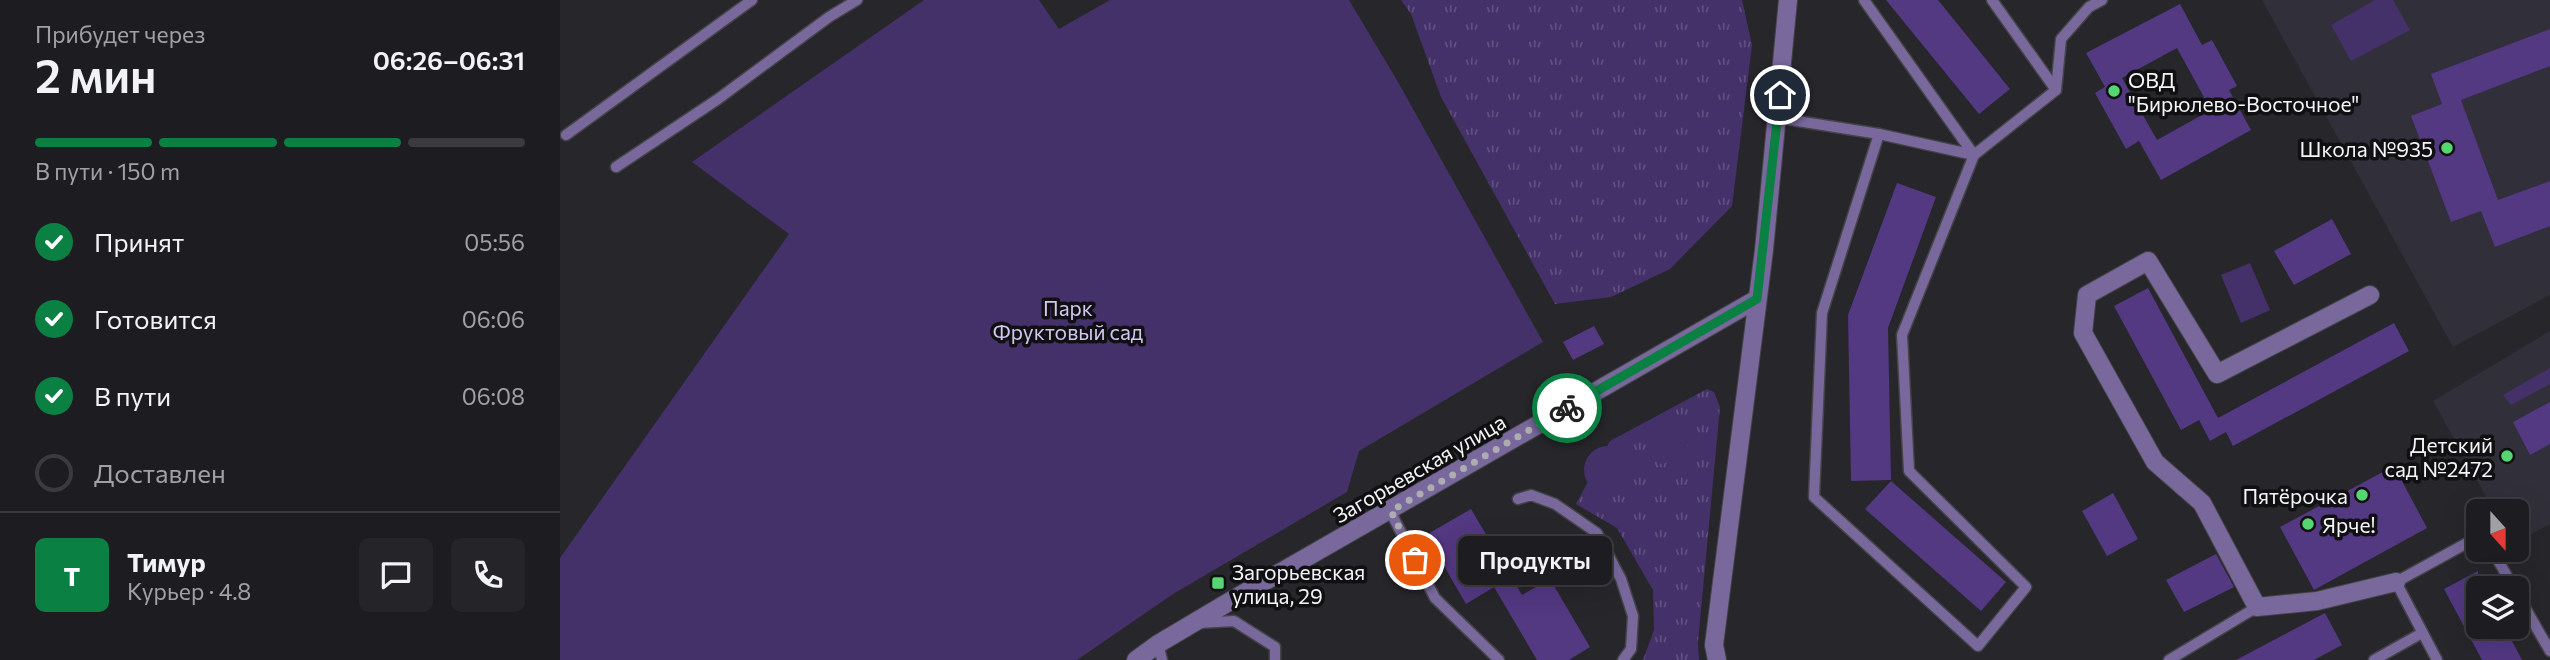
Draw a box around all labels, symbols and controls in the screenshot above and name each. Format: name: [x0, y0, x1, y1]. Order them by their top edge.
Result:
text: Прибудет через: [35, 20, 205, 48]
text: 06:26–06:31: [373, 44, 525, 75]
text: 2 мин: [35, 46, 157, 102]
pin: [1750, 65, 1810, 125]
place label: ОВД "Бирюлево-Восточное": [2128, 67, 2359, 116]
icon: home: [1761, 76, 1799, 114]
marker: ОВД "Бирюлево-Восточное": [2106, 83, 2122, 99]
place label: Школа №935: [2300, 136, 2433, 161]
marker: Школа №935: [2439, 140, 2455, 156]
text: В пути · 150 m: [35, 157, 180, 185]
icon: check: [35, 223, 73, 261]
text: Принят: [94, 226, 184, 257]
text: 05:56: [464, 228, 525, 256]
park label: Парк Фруктовый сад: [993, 295, 1143, 344]
icon: check: [35, 300, 73, 338]
text: Готовится: [94, 303, 217, 334]
text: 06:06: [462, 305, 525, 333]
courier: [1532, 373, 1602, 443]
icon: check: [35, 377, 73, 415]
text: В пути: [94, 380, 171, 411]
text: 06:08: [462, 382, 525, 410]
icon: bike: [1548, 389, 1586, 427]
street label: Загорьевская улица: [1328, 408, 1510, 528]
place label: Детский сад №2472: [2385, 432, 2493, 481]
marker: Детский сад №2472: [2499, 448, 2515, 464]
text: Доставлен: [94, 457, 226, 488]
place label: Пятёрочка: [2242, 483, 2348, 508]
marker: Пятёрочка: [2354, 487, 2370, 503]
north arrow: [2466, 499, 2529, 562]
map controls: [2466, 499, 2529, 639]
place label: Ярче!: [2322, 512, 2376, 537]
marker: Ярче!: [2300, 516, 2316, 532]
pin: [1385, 530, 1445, 590]
callout: Продукты: [1457, 536, 1611, 584]
button: chat: [359, 538, 433, 612]
button: phone: [451, 538, 525, 612]
icon: bag: [1396, 541, 1434, 579]
text: Тимур: [127, 546, 206, 577]
text: Продукты: [1479, 546, 1591, 574]
place label: Загорьевская улица, 29: [1232, 559, 1365, 608]
text: Т: [64, 560, 80, 591]
marker: Загорьевская улица, 29: [1210, 575, 1226, 591]
button: layers: [2466, 576, 2529, 639]
text: Курьер · 4.8: [127, 577, 251, 605]

